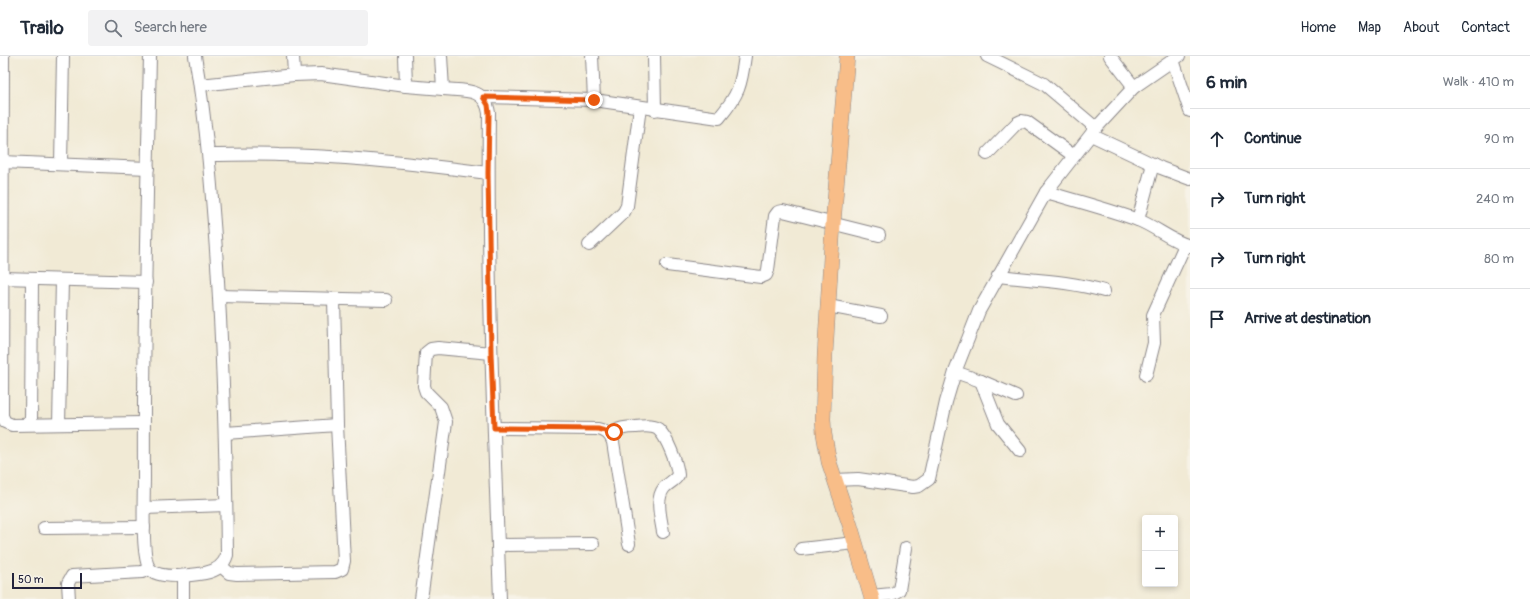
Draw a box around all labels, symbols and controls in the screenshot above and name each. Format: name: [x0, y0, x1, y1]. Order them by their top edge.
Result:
search box: [88, 10, 368, 46]
text: Trailo: [20, 16, 64, 40]
icon: search: [102, 17, 124, 39]
text: Search here: [134, 18, 207, 37]
text: Home: [1301, 19, 1336, 36]
text: Map: [1358, 19, 1381, 36]
text: About: [1403, 19, 1439, 36]
text: Contact: [1461, 19, 1510, 36]
text: 6 min: [1206, 72, 1247, 93]
text: Walk · 410 m: [1443, 74, 1514, 90]
route end: [585, 91, 603, 109]
icon: ahead: [1206, 128, 1228, 150]
text: Continue: [1244, 129, 1302, 148]
text: 90 m: [1484, 131, 1514, 147]
icon: right: [1206, 188, 1228, 210]
text: Turn right: [1244, 189, 1305, 208]
text: 240 m: [1476, 191, 1514, 207]
icon: right: [1206, 248, 1228, 270]
text: Turn right: [1244, 249, 1305, 268]
text: 80 m: [1484, 251, 1514, 267]
icon: arrive: [1206, 308, 1228, 330]
text: Arrive at destination: [1244, 309, 1371, 328]
route start: [605, 423, 623, 441]
map controls: [1142, 515, 1178, 587]
button: +: [1142, 515, 1178, 551]
button: −: [1142, 551, 1178, 587]
scale bar: [12, 571, 82, 590]
text: 50 m: [18, 573, 44, 586]

